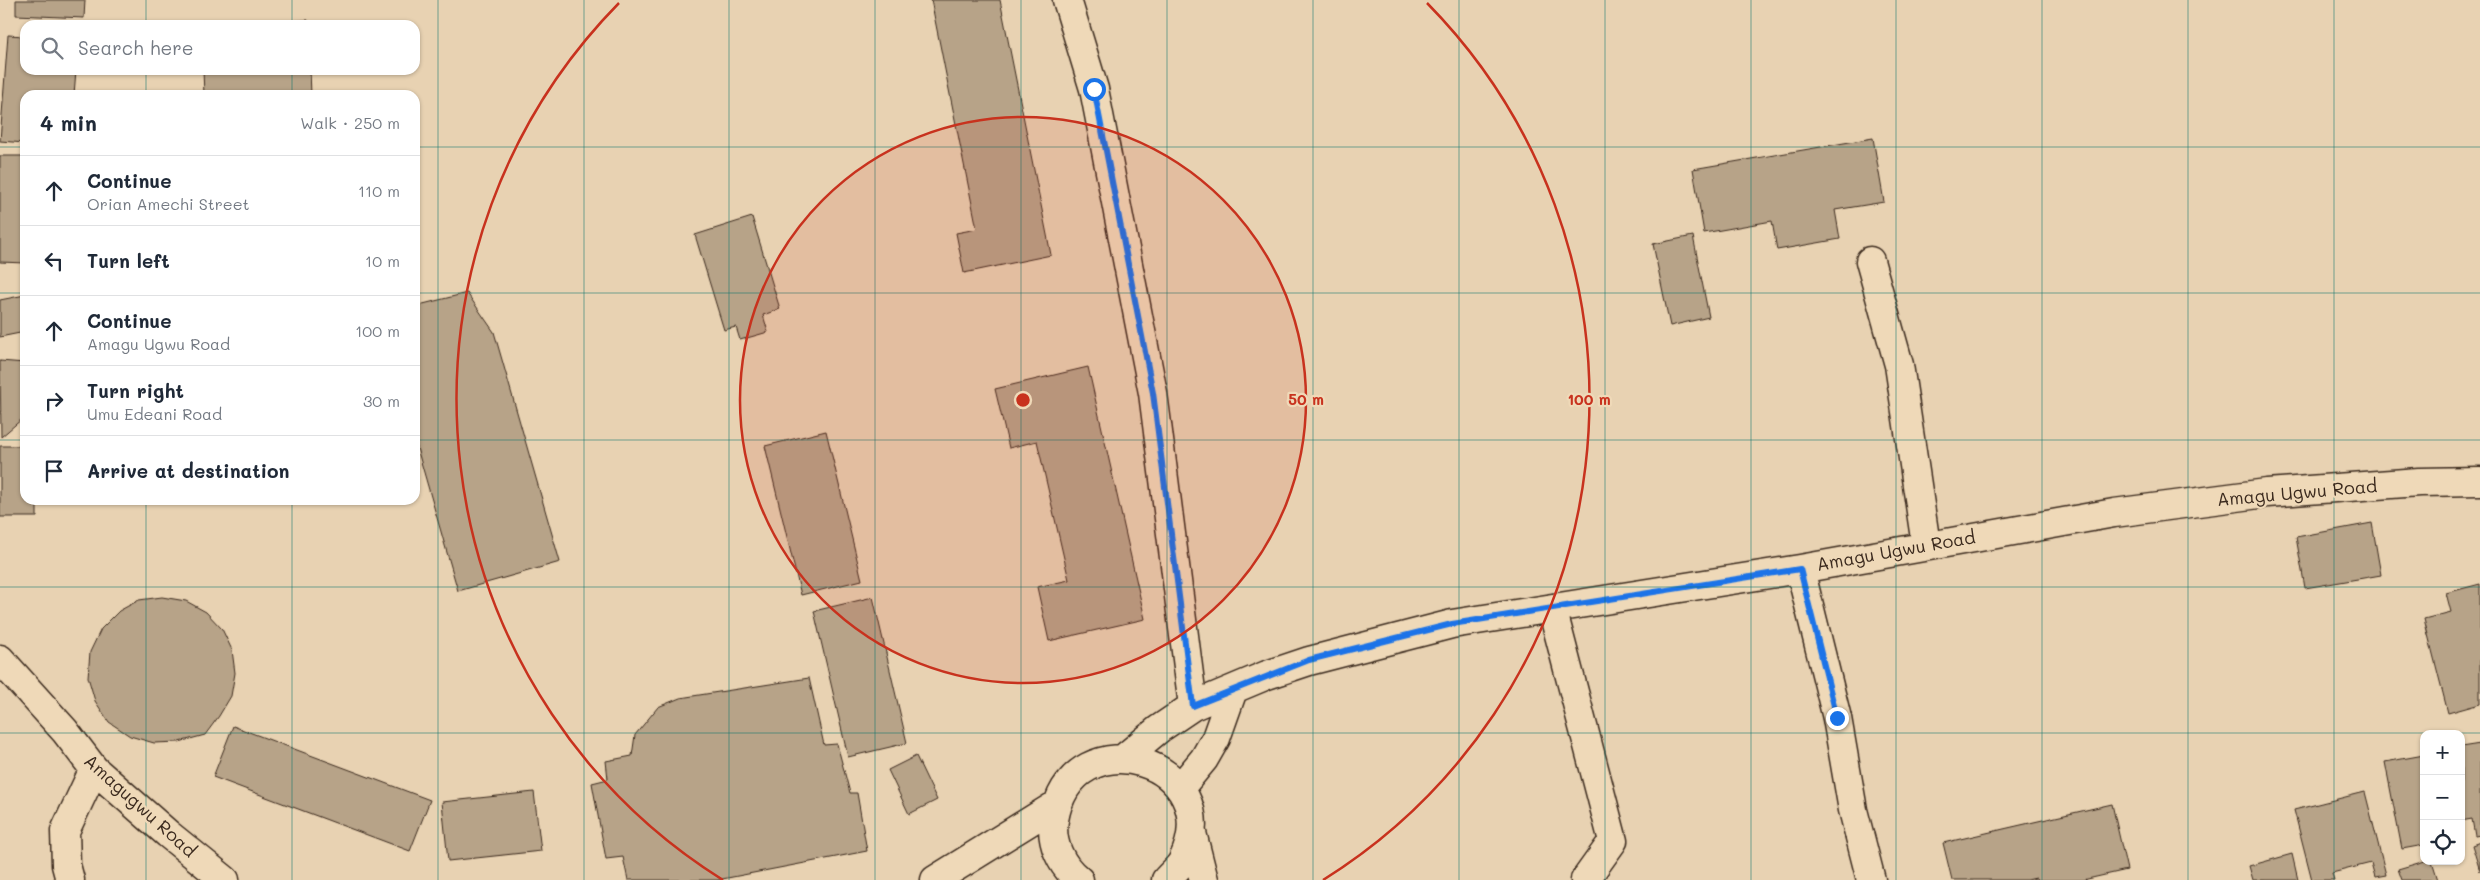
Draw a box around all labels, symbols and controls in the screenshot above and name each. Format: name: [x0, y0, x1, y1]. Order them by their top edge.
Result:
search box: [20, 20, 420, 75]
icon: search: [38, 34, 66, 62]
text: Search here: [78, 35, 194, 60]
route start: [1083, 78, 1106, 101]
text: 4 min: [40, 109, 97, 136]
text: Walk · 250 m: [300, 112, 400, 133]
text: Continue: [87, 168, 172, 193]
icon: ahead: [40, 177, 68, 205]
text: 110 m: [358, 180, 400, 201]
text: Orian Amechi Street: [87, 193, 250, 214]
icon: left: [40, 247, 68, 275]
text: Turn left: [87, 248, 170, 273]
text: 10 m: [365, 250, 400, 271]
text: Continue: [87, 308, 172, 333]
icon: ahead: [40, 317, 68, 345]
text: 100 m: [355, 320, 400, 341]
text: Amagu Ugwu Road: [87, 333, 230, 354]
text: Turn right: [87, 378, 184, 403]
icon: right: [40, 387, 68, 415]
text: 50 m: [1288, 389, 1324, 409]
text: 100 m: [1567, 389, 1611, 409]
text: 30 m: [363, 390, 400, 411]
centre of rings: [1014, 391, 1032, 409]
text: Umu Edeani Road: [87, 403, 222, 424]
icon: arrive: [40, 457, 68, 485]
text: Arrive at destination: [87, 458, 290, 483]
street label: Amagu Ugwu Road: [2216, 473, 2378, 511]
street label: Amagu Ugwu Road: [1815, 524, 1977, 576]
route end: [1826, 707, 1849, 730]
map controls: [2420, 730, 2465, 865]
button: +: [2420, 730, 2465, 775]
street label: Amagugwu Road: [79, 748, 202, 862]
button: −: [2420, 775, 2465, 820]
button: locate: [2420, 820, 2465, 865]

